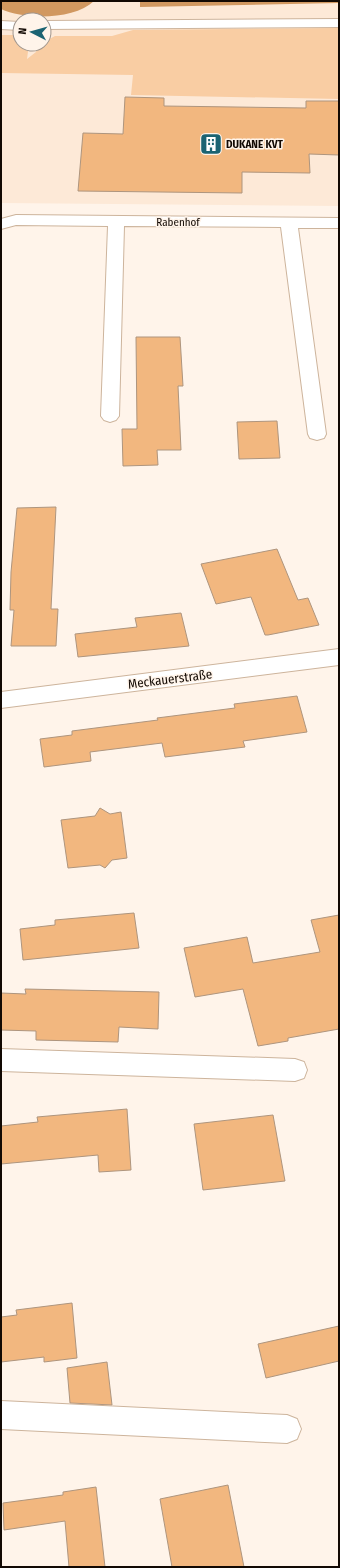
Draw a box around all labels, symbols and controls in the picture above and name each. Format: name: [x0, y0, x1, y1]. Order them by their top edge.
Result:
north arrow: [12, 12, 52, 52]
text: N: [16, 27, 29, 35]
building icon: DUKANE KVT: [198, 131, 224, 157]
place label: DUKANE KVT: [226, 138, 284, 151]
street label: Rabenhof: [156, 216, 200, 229]
street label: Meckauerstraße: [127, 666, 213, 692]

